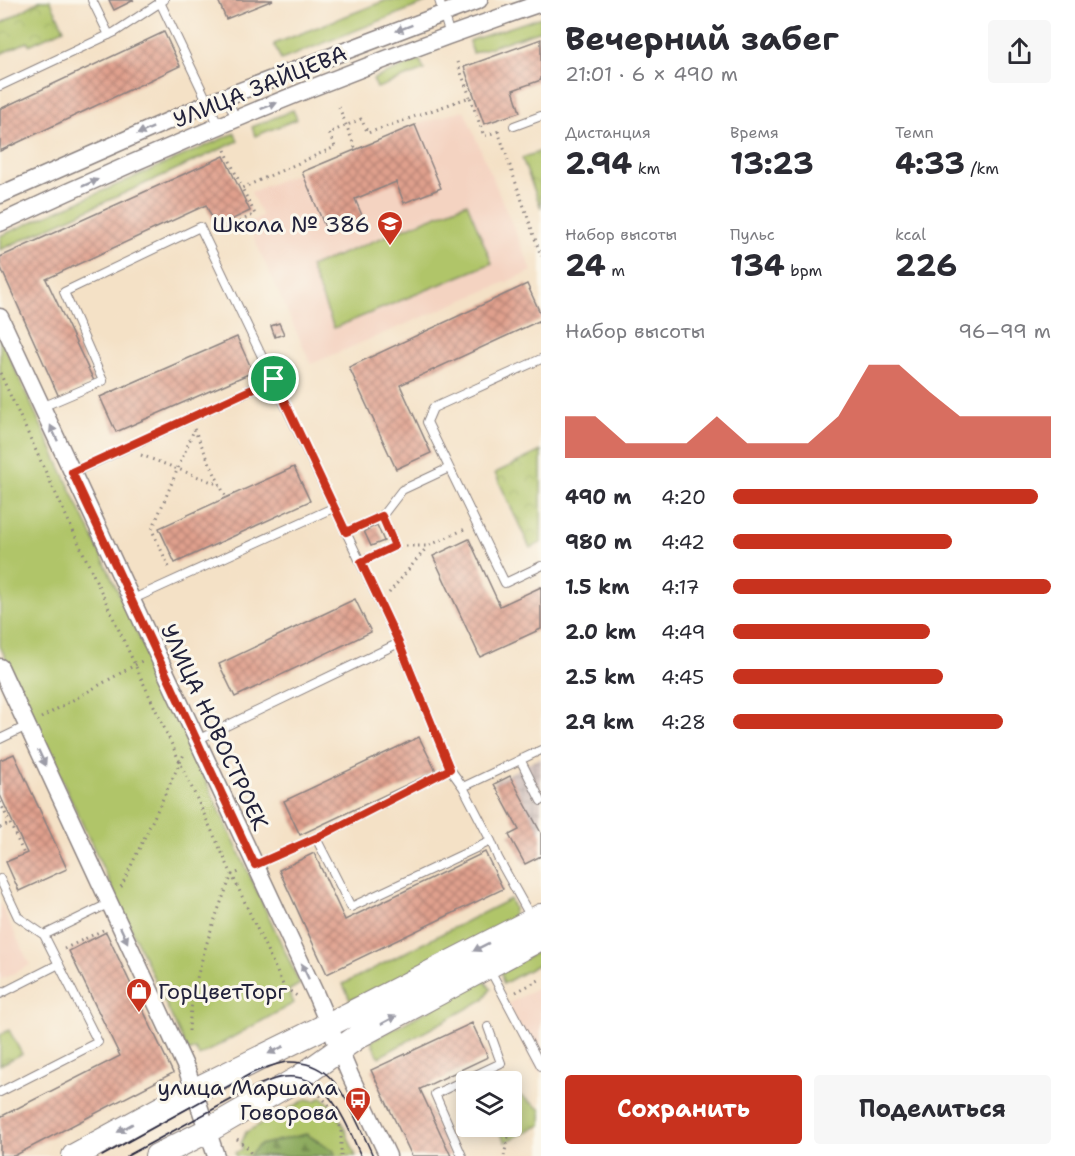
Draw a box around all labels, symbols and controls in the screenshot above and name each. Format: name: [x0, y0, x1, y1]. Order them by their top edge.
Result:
text: Вечерний забег: [565, 16, 839, 61]
button: share: [988, 20, 1051, 83]
one-way arrow: [395, 23, 413, 33]
street label: УЛИЦА ЗАЙЦЕВА: [169, 38, 351, 135]
text: 21:01 · 6 × 490 m: [565, 61, 738, 87]
one-way arrow: [260, 100, 278, 110]
text: Дистанция: [565, 122, 651, 143]
text: Время: [730, 122, 779, 143]
text: Темп: [895, 122, 934, 143]
one-way arrow: [136, 126, 154, 136]
text: 2.94: [565, 143, 632, 184]
text: 13:23: [730, 143, 814, 184]
text: 4:33: [895, 143, 965, 184]
text: km: [632, 158, 660, 179]
text: /km: [965, 158, 999, 179]
one-way arrow: [81, 178, 98, 187]
school or university icon: Школа № 386: [375, 209, 405, 247]
place label: Школа № 386: [212, 210, 370, 239]
text: Набор высоты: [565, 224, 677, 245]
text: Пульс: [730, 224, 775, 245]
text: kcal: [895, 224, 926, 245]
text: 24: [565, 245, 606, 286]
text: 134: [730, 245, 785, 286]
text: 226: [895, 245, 957, 286]
text: m: [606, 260, 625, 281]
text: bpm: [785, 260, 822, 281]
text: Набор высоты: [565, 318, 705, 344]
text: 96–99 m: [958, 318, 1051, 344]
pin: [248, 353, 299, 404]
icon: arrive: [257, 362, 290, 395]
one-way arrow: [49, 424, 58, 441]
text: 490 m: [565, 484, 631, 510]
text: 4:20: [661, 484, 706, 510]
text: 980 m: [565, 529, 632, 555]
text: 4:42: [661, 529, 705, 555]
text: 1.5 km: [565, 574, 629, 600]
text: 4:17: [661, 574, 700, 600]
street label: УЛИЦА НОВОСТРОЕК: [154, 619, 275, 835]
text: 2.0 km: [565, 619, 636, 645]
text: 4:49: [661, 619, 706, 645]
text: 2.5 km: [565, 664, 635, 690]
text: 4:45: [661, 664, 704, 690]
text: 2.9 km: [565, 709, 634, 735]
text: 4:28: [661, 709, 706, 735]
one-way arrow: [38, 750, 47, 767]
one-way arrow: [120, 927, 129, 944]
one-way arrow: [472, 942, 489, 952]
one-way arrow: [300, 963, 309, 980]
shop icon: ГорЦветТорг: [124, 976, 154, 1014]
place label: ГорЦветТорг: [158, 977, 287, 1006]
one-way arrow: [381, 1015, 398, 1025]
one-way arrow: [267, 1046, 284, 1055]
map controls: [456, 1071, 522, 1137]
button: layers: [456, 1071, 522, 1137]
place label: улица Маршала Говорова: [157, 1073, 338, 1127]
button: Сохранить: [565, 1075, 802, 1144]
button: Поделиться: [814, 1075, 1051, 1144]
bus stop icon: улица Маршала Говорова: [343, 1085, 373, 1123]
one-way arrow: [116, 1123, 133, 1133]

